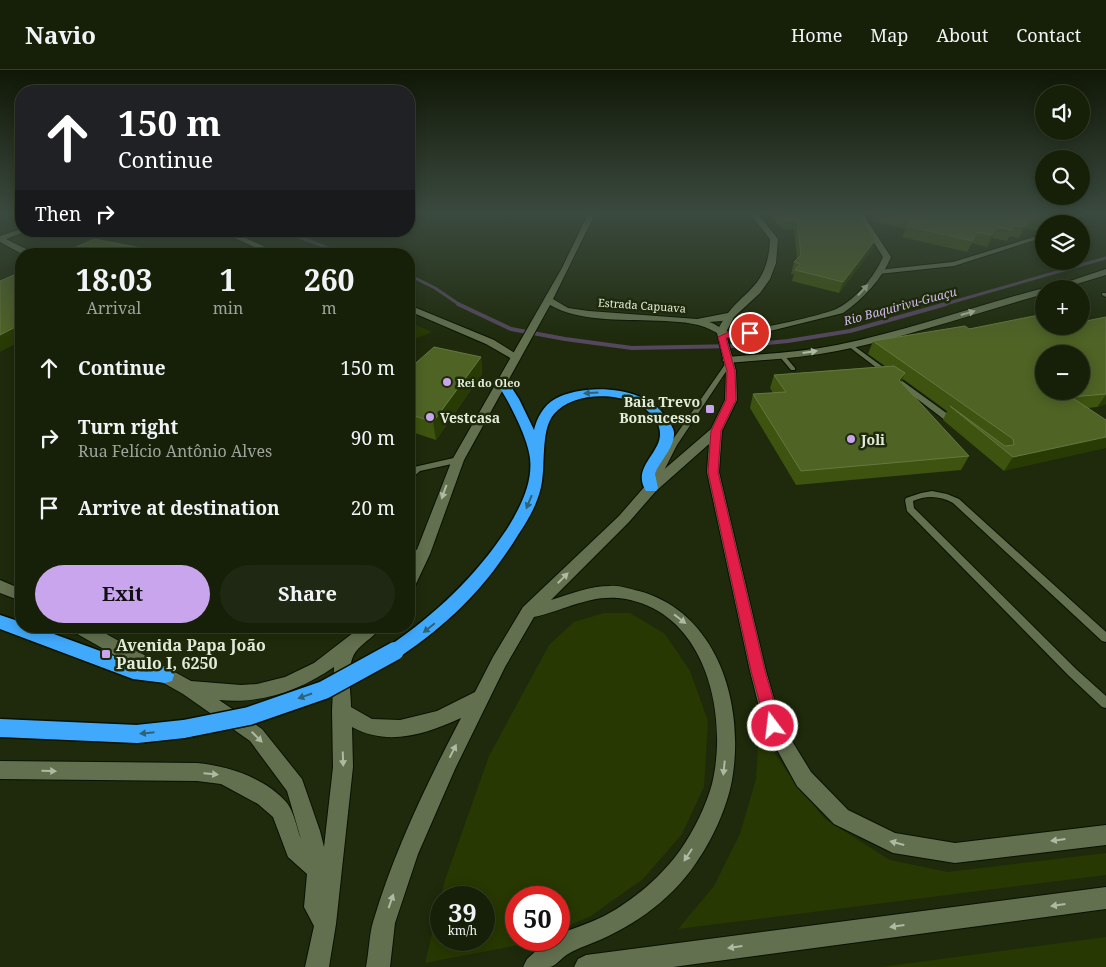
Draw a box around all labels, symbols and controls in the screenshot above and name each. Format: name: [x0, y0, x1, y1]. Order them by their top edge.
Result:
text: Navio: [25, 18, 96, 51]
text: Home: [791, 23, 842, 47]
text: Map: [870, 23, 908, 47]
text: About: [936, 23, 988, 47]
text: Contact: [1016, 23, 1081, 47]
map controls: [1035, 85, 1090, 400]
button: sound: [1035, 85, 1090, 140]
text: 150 m: [118, 99, 221, 146]
icon: ahead: [35, 105, 100, 170]
text: Continue: [118, 144, 213, 174]
button: search: [1035, 150, 1090, 205]
icon: right: [91, 200, 119, 228]
text: Then: [35, 201, 81, 227]
button: layers: [1035, 215, 1090, 270]
text: 18:03: [75, 259, 152, 300]
text: 1: [220, 259, 236, 300]
text: 260: [304, 259, 355, 300]
button: +: [1035, 280, 1090, 335]
water label: Rio Baquirivu-Guaçu: [841, 283, 958, 330]
one-way arrow: [857, 284, 869, 296]
street label: Estrada Capuava: [598, 294, 686, 316]
text: Arrival: [87, 297, 141, 319]
text: min: [213, 297, 243, 319]
text: m: [322, 297, 337, 319]
one-way arrow: [960, 308, 975, 316]
pin: [729, 312, 771, 354]
icon: arrive: [736, 319, 764, 347]
button: −: [1035, 345, 1090, 400]
one-way arrow: [803, 347, 819, 355]
icon: ahead: [35, 354, 63, 382]
text: Continue: [78, 355, 166, 381]
text: 150 m: [340, 355, 395, 381]
place label: Rei do Oleo: [457, 375, 520, 390]
marker: Rei do Oleo: [441, 376, 453, 388]
one-way arrow: [583, 390, 599, 398]
place label: Baia Trevo Bonsucesso: [619, 392, 700, 427]
marker: Baia Trevo Bonsucesso: [704, 403, 716, 415]
place label: Vestcasa: [440, 408, 500, 427]
marker: Vestcasa: [424, 411, 436, 423]
text: Turn right: [78, 414, 178, 440]
icon: right: [35, 424, 63, 452]
text: 90 m: [351, 425, 395, 451]
place label: Joli: [860, 430, 885, 449]
marker: Joli: [845, 433, 857, 445]
text: Rua Felício Antônio Alves: [78, 440, 272, 462]
one-way arrow: [440, 485, 447, 500]
icon: arrive: [35, 494, 63, 522]
one-way arrow: [524, 494, 532, 509]
text: Arrive at destination: [78, 495, 280, 521]
text: 20 m: [351, 495, 395, 521]
button: Exit: [35, 565, 210, 623]
button: Share: [220, 565, 395, 623]
one-way arrow: [557, 572, 569, 584]
one-way arrow: [673, 614, 687, 624]
one-way arrow: [423, 622, 436, 633]
place label: Avenida Papa João Paulo I, 6250: [116, 634, 266, 674]
marker: Avenida Papa João Paulo I, 6250: [100, 648, 112, 660]
one-way arrow: [297, 692, 312, 700]
position arrow: [746, 699, 798, 751]
one-way arrow: [139, 729, 155, 737]
one-way arrow: [251, 731, 263, 743]
one-way arrow: [449, 744, 457, 758]
one-way arrow: [339, 752, 347, 768]
one-way arrow: [719, 761, 727, 777]
one-way arrow: [41, 767, 57, 775]
one-way arrow: [203, 770, 219, 778]
one-way arrow: [1049, 836, 1065, 844]
one-way arrow: [889, 839, 904, 847]
one-way arrow: [683, 848, 693, 861]
speed limit sign: 50: [505, 886, 570, 951]
one-way arrow: [388, 894, 395, 909]
text: 39: [448, 895, 477, 929]
one-way arrow: [1049, 901, 1065, 909]
text: km/h: [448, 922, 477, 939]
one-way arrow: [888, 922, 904, 930]
one-way arrow: [727, 943, 743, 951]

